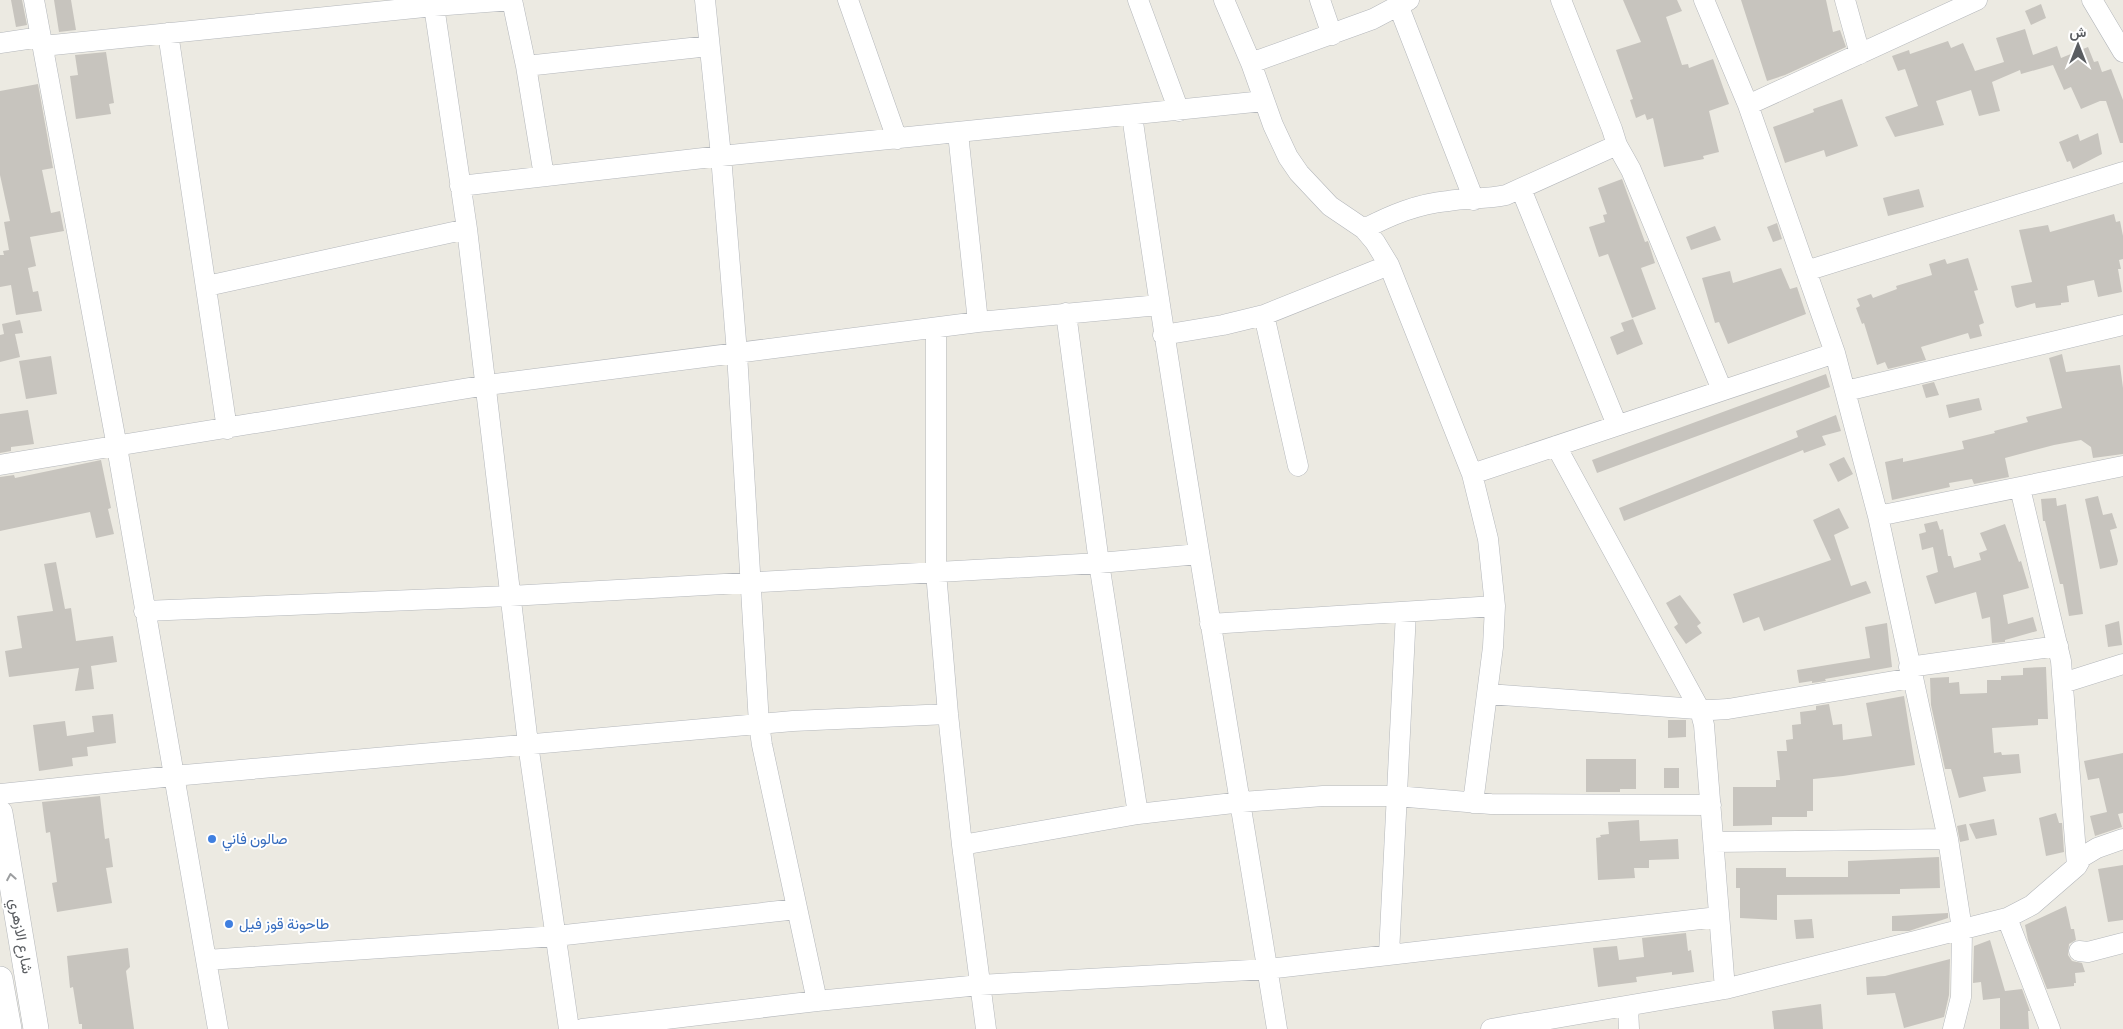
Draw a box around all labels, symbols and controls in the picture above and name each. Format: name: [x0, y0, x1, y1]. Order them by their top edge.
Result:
north arrow: [2053, 20, 2103, 70]
text: ش: [2070, 23, 2087, 41]
place label: صالون فاني: [222, 829, 288, 852]
marker: صالون فاني: [206, 833, 218, 845]
one-way arrow: [6, 873, 16, 882]
street label: شارع الازهري: [2, 897, 37, 976]
place label: طاحونة قوز فيل: [239, 914, 330, 933]
marker: طاحونة قوز فيل: [223, 918, 235, 930]

